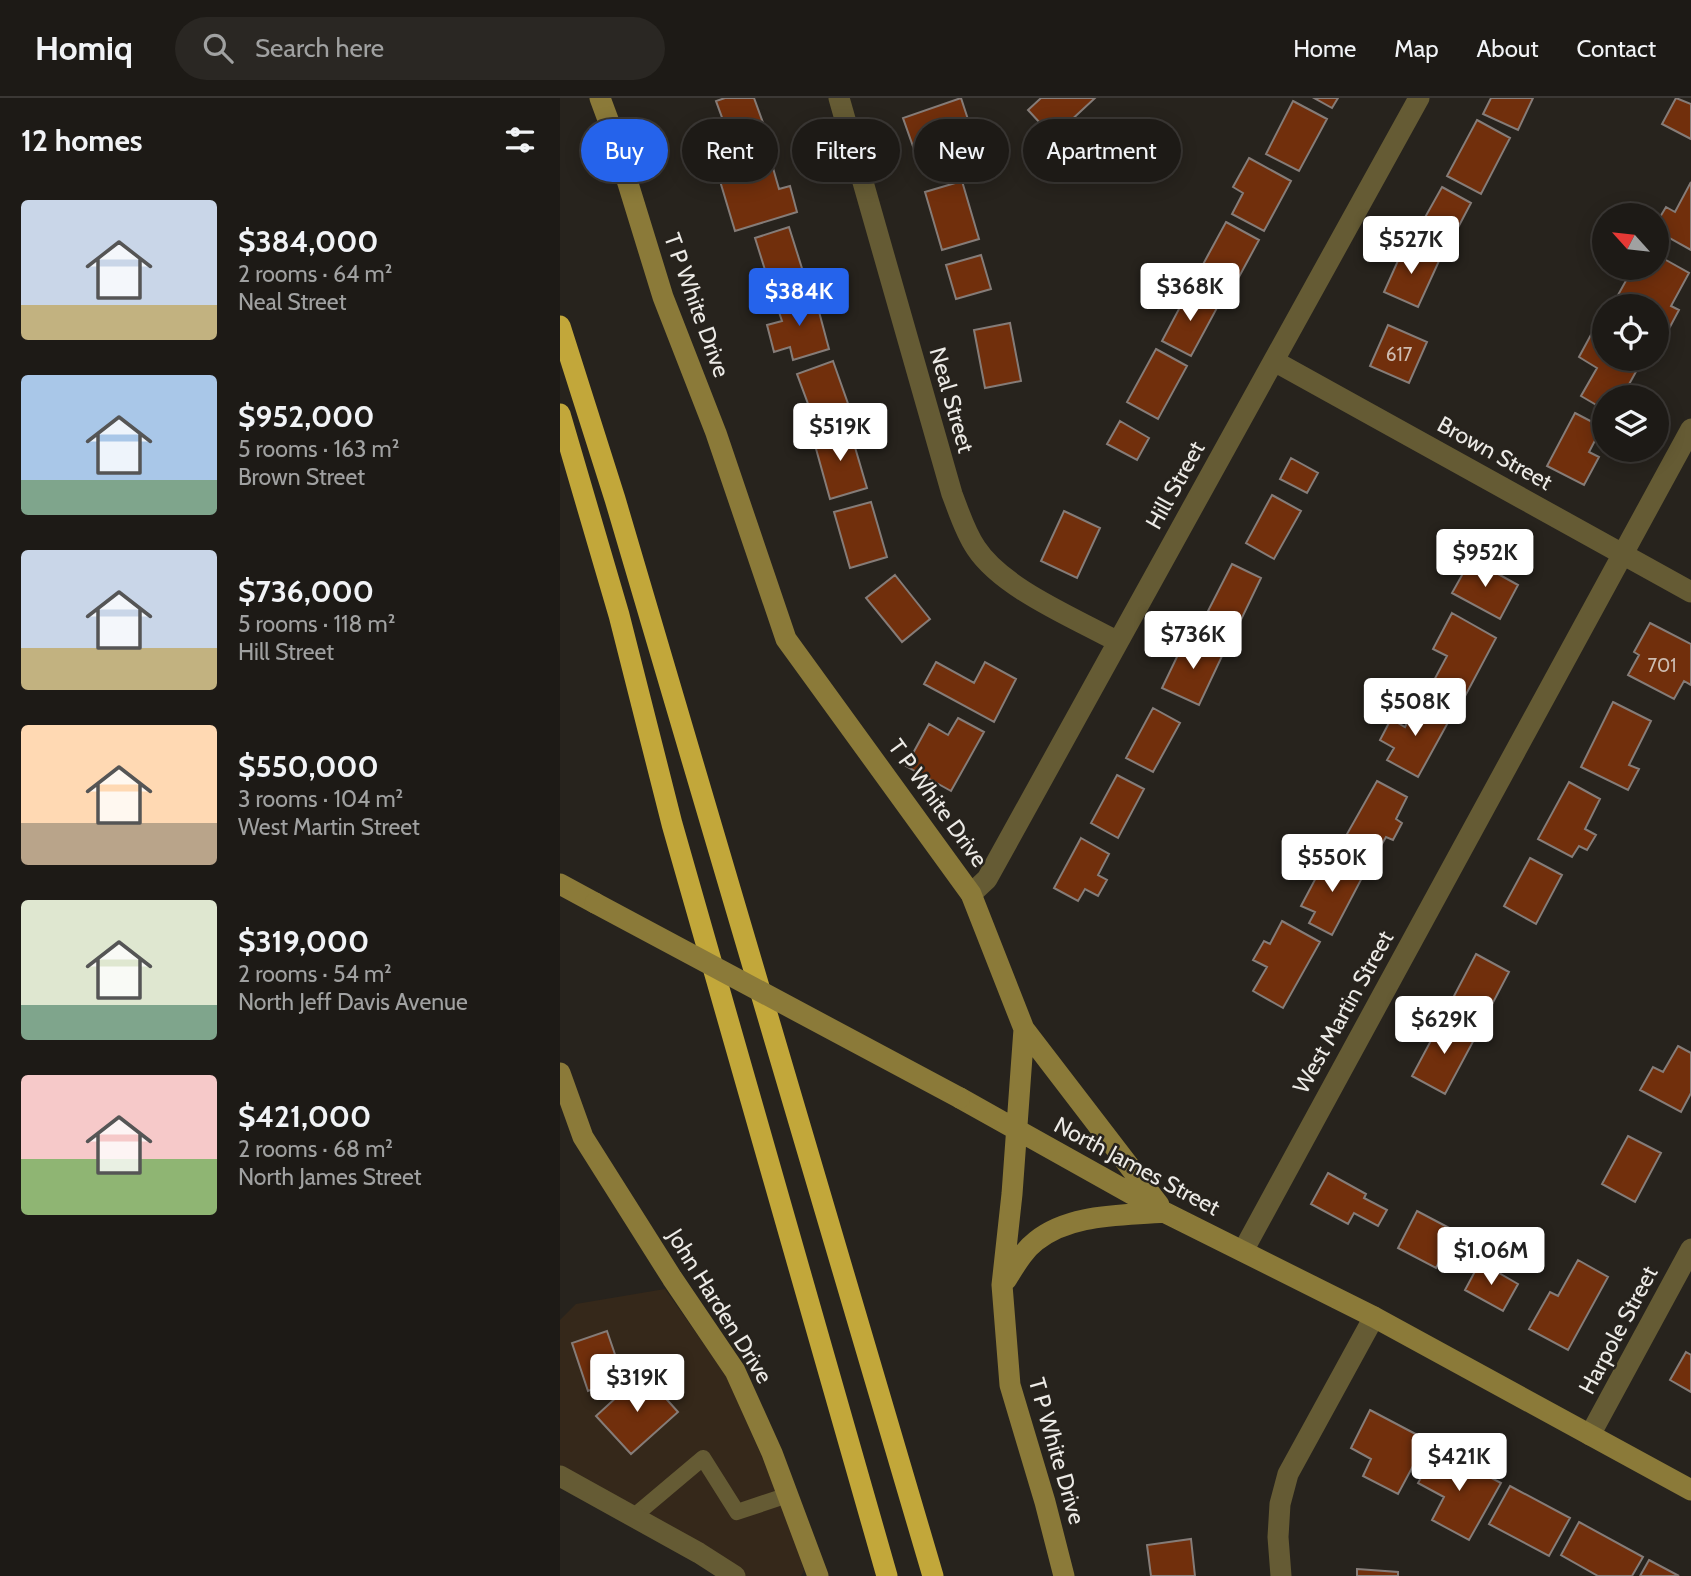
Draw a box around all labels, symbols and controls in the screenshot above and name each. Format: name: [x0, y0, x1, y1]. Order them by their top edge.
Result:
search box: [175, 17, 665, 80]
text: Homiq: [35, 28, 133, 68]
icon: search: [199, 29, 237, 67]
text: Search here: [255, 32, 384, 64]
text: Home: [1293, 34, 1356, 63]
text: Map: [1394, 34, 1439, 63]
text: About: [1477, 34, 1539, 63]
text: Contact: [1577, 34, 1656, 63]
chip: Buy: [581, 119, 668, 182]
chip: Rent: [682, 119, 778, 182]
chip: Filters: [792, 119, 900, 182]
chip: New: [914, 119, 1009, 182]
chip: Apartment: [1023, 119, 1181, 182]
icon: filters: [501, 121, 539, 159]
text: 12 homes: [21, 122, 143, 159]
north arrow: [1592, 203, 1670, 280]
map controls: [1592, 203, 1669, 462]
pin: $527K: [1362, 216, 1460, 276]
text: $384,000: [238, 223, 379, 260]
text: $527K: [1379, 225, 1443, 253]
icon: home: [77, 228, 161, 312]
street label: T P White Drive: [658, 229, 736, 381]
text: 2 rooms · 64 m²: [238, 260, 392, 288]
pin: $368K: [1141, 264, 1239, 323]
pin: $384K: [750, 268, 848, 328]
text: $368K: [1157, 272, 1223, 300]
text: $384K: [765, 277, 833, 305]
text: Neal Street: [238, 288, 346, 316]
button: locate: [1592, 294, 1669, 371]
house number: 617: [1386, 343, 1413, 366]
street label: Neal Street: [924, 344, 980, 456]
button: layers: [1592, 385, 1669, 462]
text: $952,000: [238, 398, 374, 435]
icon: home: [77, 403, 161, 487]
pin: $519K: [791, 404, 889, 463]
street label: Brown Street: [1433, 410, 1558, 496]
text: $519K: [809, 412, 871, 440]
text: 5 rooms · 163 m²: [238, 435, 399, 463]
street label: Hill Street: [1139, 436, 1211, 534]
text: Brown Street: [238, 463, 365, 491]
pin: $952K: [1436, 530, 1534, 589]
text: $952K: [1452, 538, 1518, 566]
text: $736,000: [238, 573, 374, 610]
icon: home: [77, 578, 161, 662]
text: 5 rooms · 118 m²: [238, 610, 395, 638]
pin: $736K: [1144, 612, 1242, 671]
text: $736K: [1161, 620, 1225, 648]
text: Hill Street: [238, 638, 334, 666]
house number: 701: [1648, 654, 1676, 677]
pin: $508K: [1366, 678, 1464, 738]
text: $508K: [1380, 687, 1450, 715]
street label: T P White Drive: [882, 734, 994, 873]
text: $550,000: [238, 748, 379, 785]
icon: home: [77, 753, 161, 837]
text: 3 rooms · 104 m²: [238, 785, 403, 813]
text: West Martin Street: [238, 813, 420, 841]
pin: $550K: [1283, 834, 1381, 894]
text: $550K: [1298, 843, 1366, 871]
text: $319,000: [238, 923, 369, 960]
street label: West Martin Street: [1287, 926, 1399, 1098]
icon: home: [77, 928, 161, 1012]
text: 2 rooms · 54 m²: [238, 960, 392, 988]
text: North Jeff Davis Avenue: [238, 988, 468, 1016]
pin: $629K: [1395, 996, 1493, 1056]
text: $629K: [1411, 1005, 1477, 1033]
text: $421,000: [238, 1098, 371, 1135]
icon: home: [77, 1103, 161, 1187]
street label: North James Street: [1049, 1111, 1225, 1222]
text: 2 rooms · 68 m²: [238, 1135, 393, 1163]
text: North James Street: [238, 1163, 422, 1191]
street label: John Harden Drive: [661, 1223, 779, 1389]
pin: $1.06M: [1434, 1228, 1548, 1287]
text: $1.06M: [1453, 1236, 1529, 1264]
street label: Harpole Street: [1573, 1261, 1664, 1399]
pin: $319K: [588, 1354, 686, 1414]
text: $319K: [606, 1363, 668, 1391]
street label: T P White Drive: [1023, 1375, 1091, 1528]
pin: $421K: [1410, 1434, 1508, 1493]
text: $421K: [1428, 1442, 1490, 1470]

